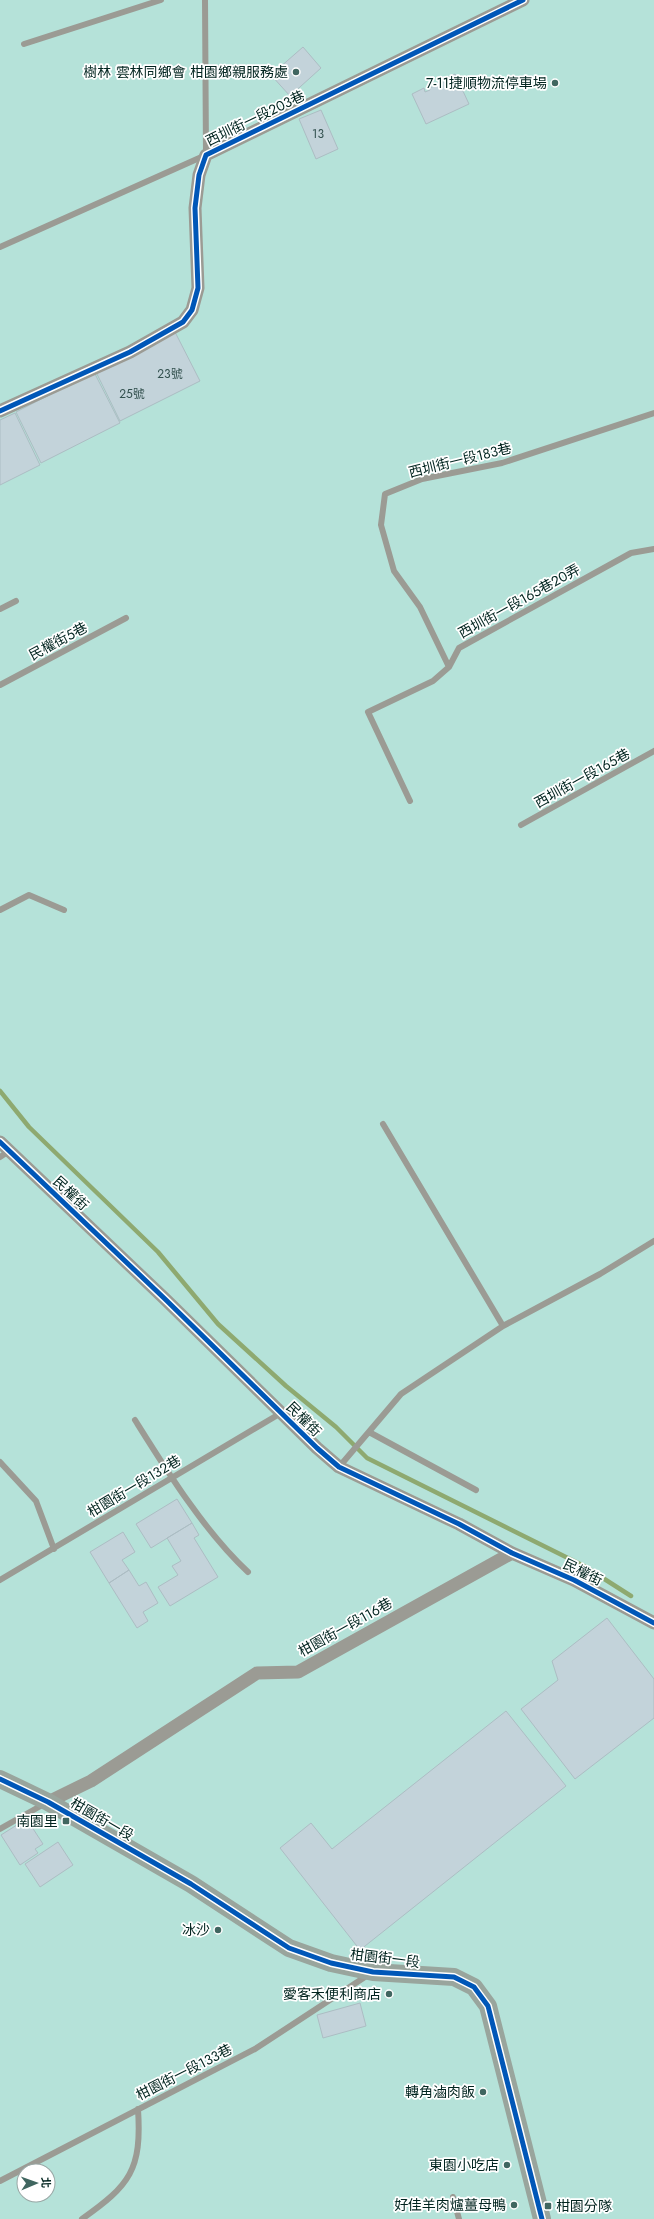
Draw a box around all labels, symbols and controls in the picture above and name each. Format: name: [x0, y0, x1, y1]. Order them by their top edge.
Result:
place label: 樹林 雲林同鄉會 柑園鄉親服務處: [84, 62, 288, 82]
marker: 樹林 雲林同鄉會 柑園鄉親服務處: [291, 67, 301, 77]
place label: 7-11捷順物流停車場: [426, 73, 547, 93]
marker: 7-11捷順物流停車場: [550, 78, 560, 88]
street label: 西圳街一段203巷: [202, 85, 308, 151]
house number: 13: [312, 125, 324, 143]
house number: 23號: [157, 365, 183, 383]
house number: 25號: [119, 385, 145, 403]
street label: 西圳街一段183巷: [406, 438, 514, 482]
street label: 西圳街一段165巷20弄: [454, 559, 584, 643]
street label: 民權街5巷: [25, 617, 91, 665]
street label: 西圳街一段165巷: [531, 743, 633, 813]
street label: 民權街: [49, 1171, 93, 1215]
street label: 民權街: [282, 1397, 326, 1441]
street label: 柑園街一段132巷: [83, 1450, 185, 1522]
street label: 民權街: [560, 1554, 606, 1590]
street label: 柑園街一段116巷: [294, 1593, 396, 1661]
street label: 柑園街一段: [67, 1793, 137, 1845]
place label: 南園里: [16, 1811, 58, 1831]
marker: 南園里: [61, 1816, 71, 1826]
place label: 冰沙: [182, 1920, 210, 1940]
marker: 冰沙: [213, 1925, 223, 1935]
street label: 柑園街一段: [349, 1944, 421, 1972]
place label: 愛客禾便利商店: [283, 1984, 381, 2004]
marker: 愛客禾便利商店: [384, 1989, 394, 1999]
street label: 柑園街一段133巷: [132, 2039, 236, 2105]
place label: 轉角滷肉飯: [405, 2082, 475, 2102]
marker: 轉角滷肉飯: [478, 2087, 488, 2097]
place label: 東園小吃店: [429, 2155, 499, 2175]
marker: 東園小吃店: [502, 2160, 512, 2170]
north arrow: [16, 2163, 56, 2203]
text: 北: [38, 2177, 54, 2188]
place label: 好佳羊肉爐薑母鴨: [394, 2195, 506, 2215]
place label: 柑園分隊: [556, 2196, 612, 2216]
marker: 好佳羊肉爐薑母鴨: [509, 2200, 519, 2210]
marker: 柑園分隊: [543, 2201, 553, 2211]

